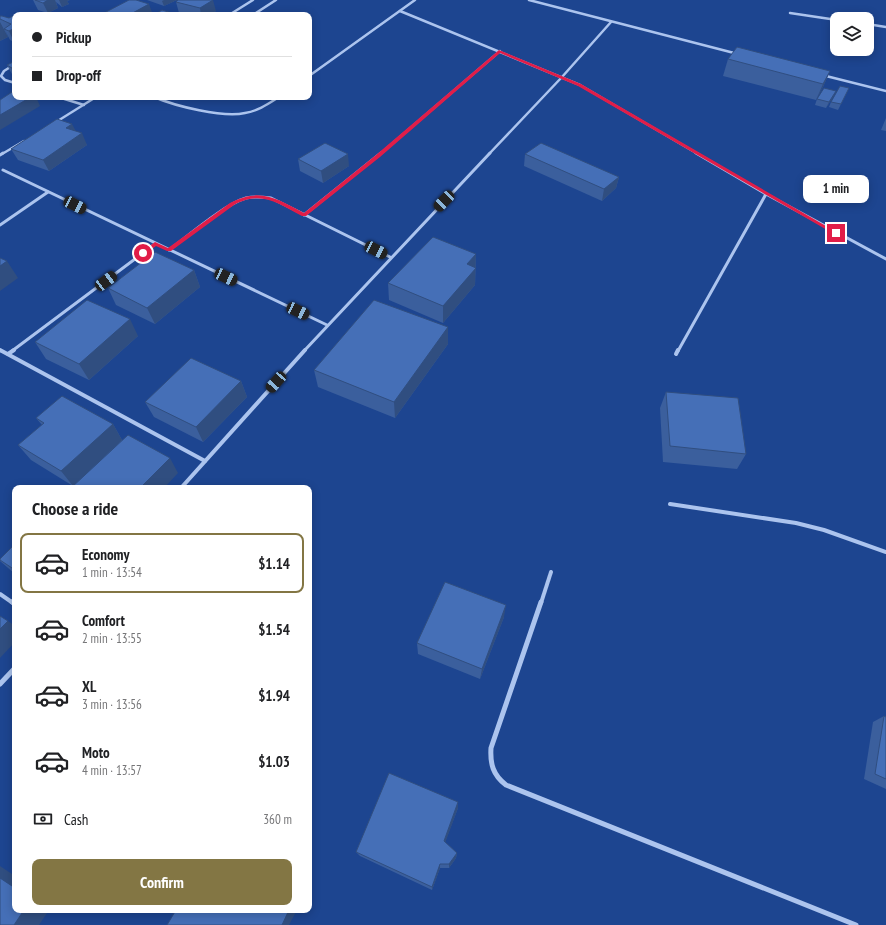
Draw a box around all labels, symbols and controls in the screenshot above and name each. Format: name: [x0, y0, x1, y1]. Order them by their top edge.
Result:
map controls: [830, 12, 874, 56]
button: layers: [830, 12, 874, 56]
text: Pickup: [56, 28, 91, 47]
text: Drop-off: [56, 66, 101, 85]
callout: 1 min: [803, 175, 869, 203]
text: 1 min: [823, 180, 849, 197]
car: [431, 188, 457, 214]
car: [62, 194, 88, 216]
route end: [827, 224, 845, 242]
car: [363, 239, 389, 261]
route start: [134, 244, 152, 262]
car: [213, 266, 239, 288]
car: [93, 269, 119, 293]
car: [285, 300, 311, 322]
car: [264, 369, 288, 395]
text: Choose a ride: [32, 497, 118, 520]
icon: car: [34, 545, 70, 581]
text: Economy: [82, 545, 130, 564]
text: $1.14: [258, 554, 290, 573]
text: 1 min · 13:54: [82, 564, 142, 581]
icon: car: [34, 611, 70, 647]
text: Comfort: [82, 611, 125, 630]
text: $1.54: [258, 620, 290, 639]
text: 2 min · 13:55: [82, 630, 142, 647]
icon: car: [34, 677, 70, 713]
text: XL: [82, 677, 96, 696]
text: $1.94: [258, 686, 290, 705]
text: 3 min · 13:56: [82, 696, 142, 713]
icon: car: [34, 743, 70, 779]
text: Moto: [82, 743, 110, 762]
text: $1.03: [258, 752, 290, 771]
text: 4 min · 13:57: [82, 762, 142, 779]
icon: cash: [32, 808, 54, 830]
text: Cash: [64, 810, 88, 829]
text: 360 m: [263, 811, 292, 828]
button: Confirm: [32, 859, 292, 905]

